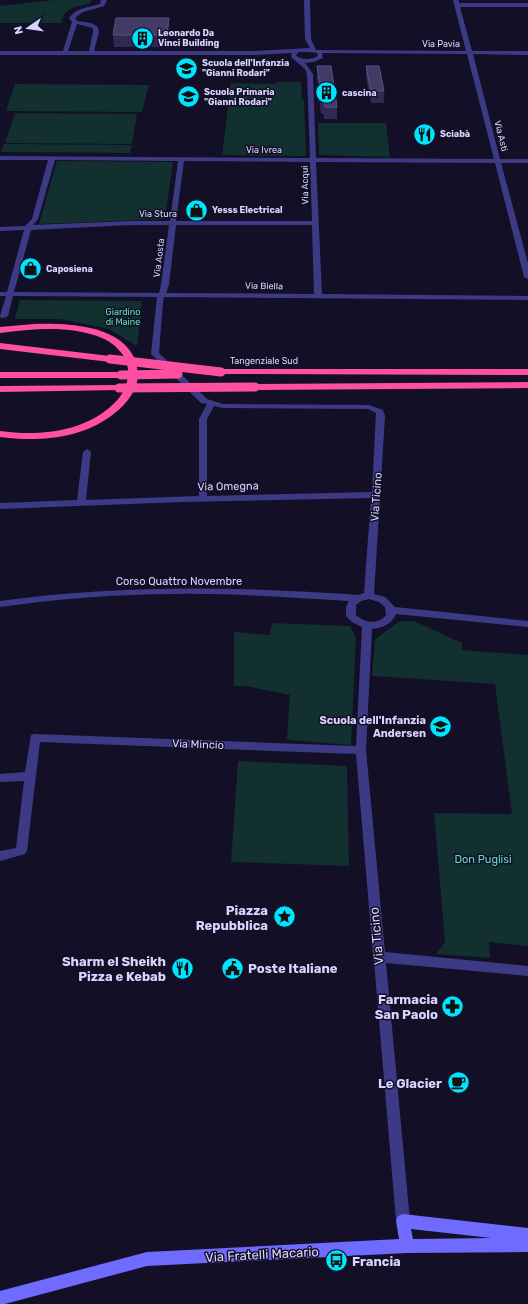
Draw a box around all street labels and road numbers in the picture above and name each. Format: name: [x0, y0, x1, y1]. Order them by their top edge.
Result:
street label: Via Pavia: [422, 39, 460, 49]
street label: Via Asti: [492, 120, 510, 152]
street label: Via Ivrea: [246, 145, 282, 155]
street label: Via Acqui: [300, 165, 310, 205]
street label: Via Stura: [139, 209, 177, 219]
street label: Via Aosta: [152, 238, 166, 278]
street label: Via Biella: [245, 281, 283, 291]
street label: Tangenziale Sud: [230, 356, 298, 366]
street label: Via Ticino: [368, 472, 385, 522]
street label: Via Omegna: [197, 479, 259, 494]
street label: Corso Quattro Novembre: [116, 575, 242, 588]
street label: Via Mincio: [172, 737, 224, 752]
street label: Via Ticino: [367, 906, 386, 965]
street label: Via Fratelli Macario: [205, 1244, 319, 1265]

